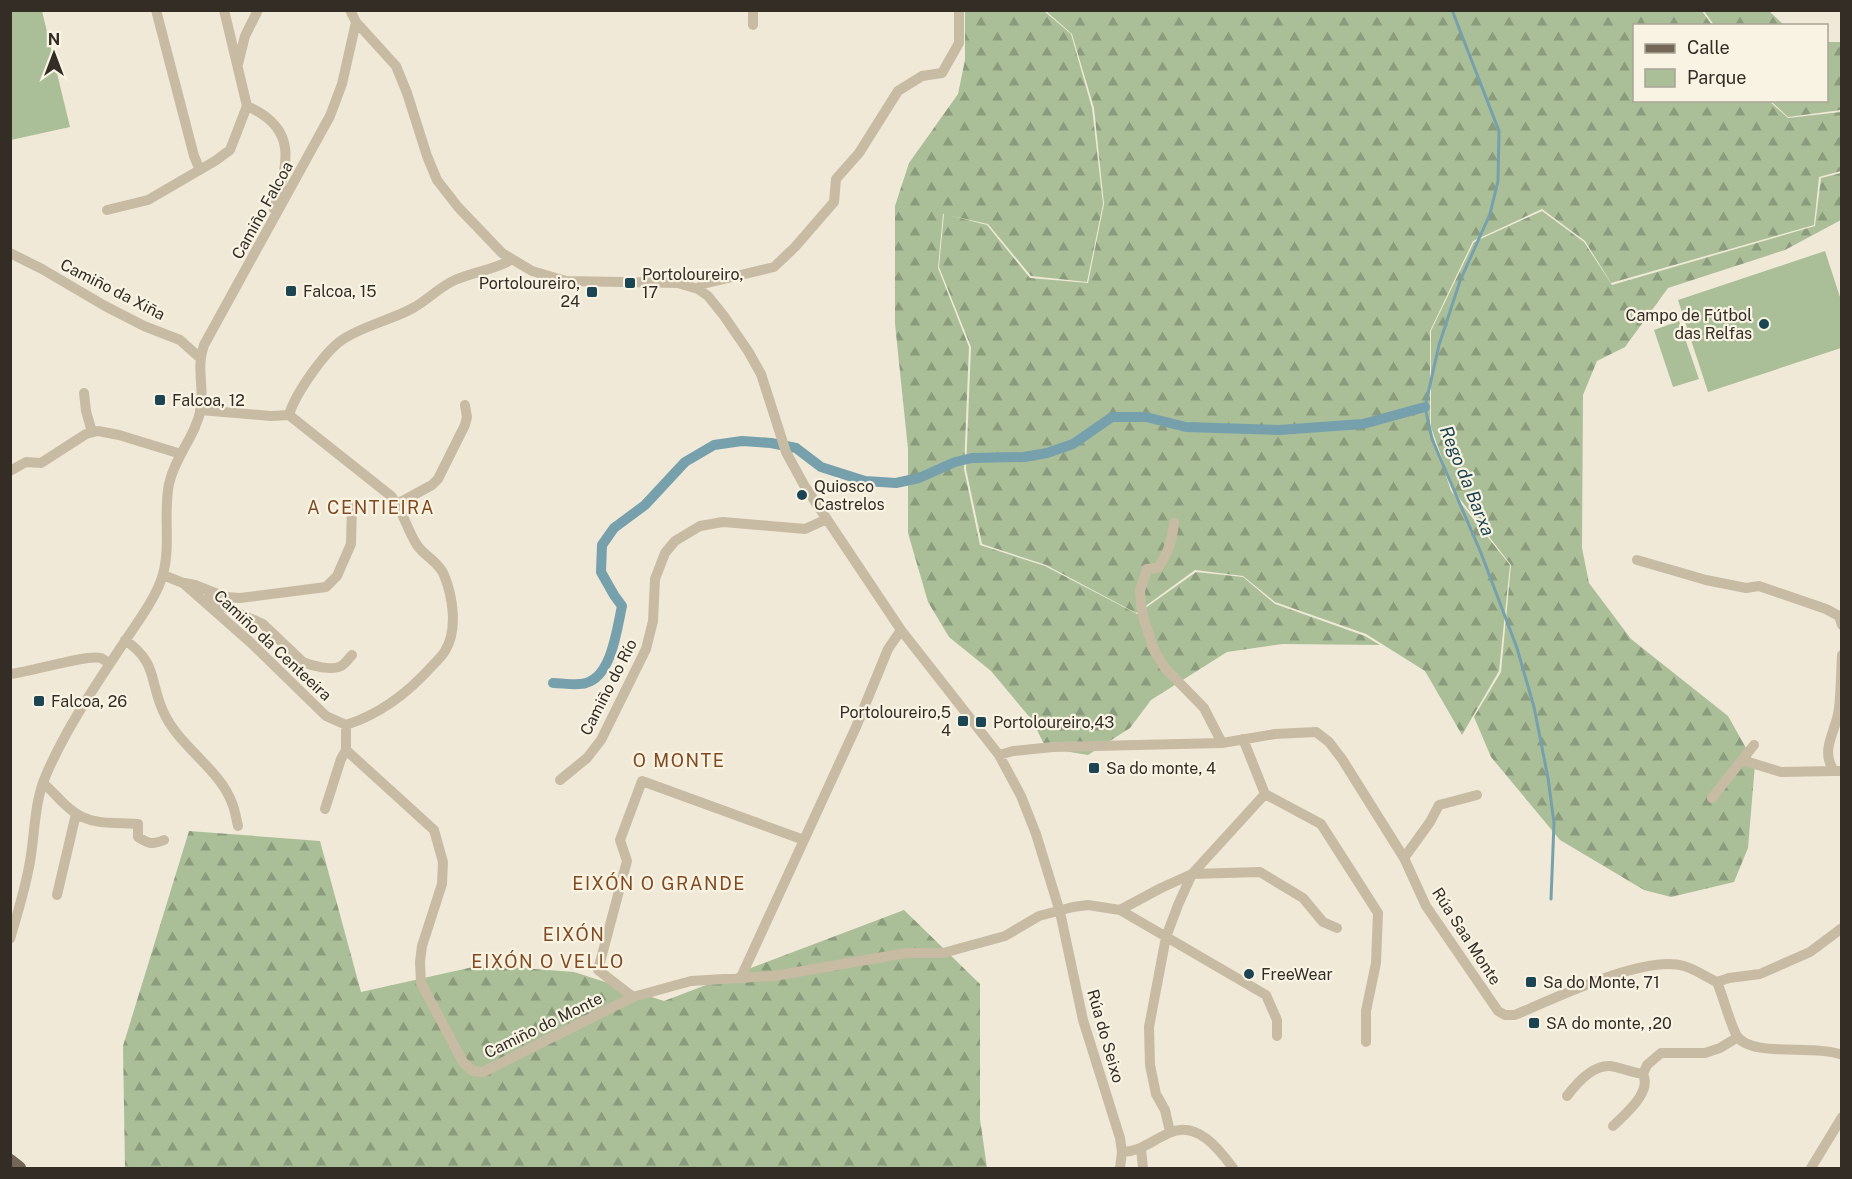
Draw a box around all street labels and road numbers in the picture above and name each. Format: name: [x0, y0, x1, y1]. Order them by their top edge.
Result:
street label: Camiño Falcoa: [228, 158, 297, 262]
street label: Camiño da Xiña: [57, 255, 168, 324]
street label: Camiño da Centeeira: [210, 586, 335, 705]
street label: Camiño do Río: [576, 636, 641, 739]
street label: Rúa Saa Monte: [1428, 884, 1505, 988]
street label: Rúa do Seixo: [1083, 987, 1128, 1085]
street label: Camiño do Monte: [481, 989, 605, 1062]

